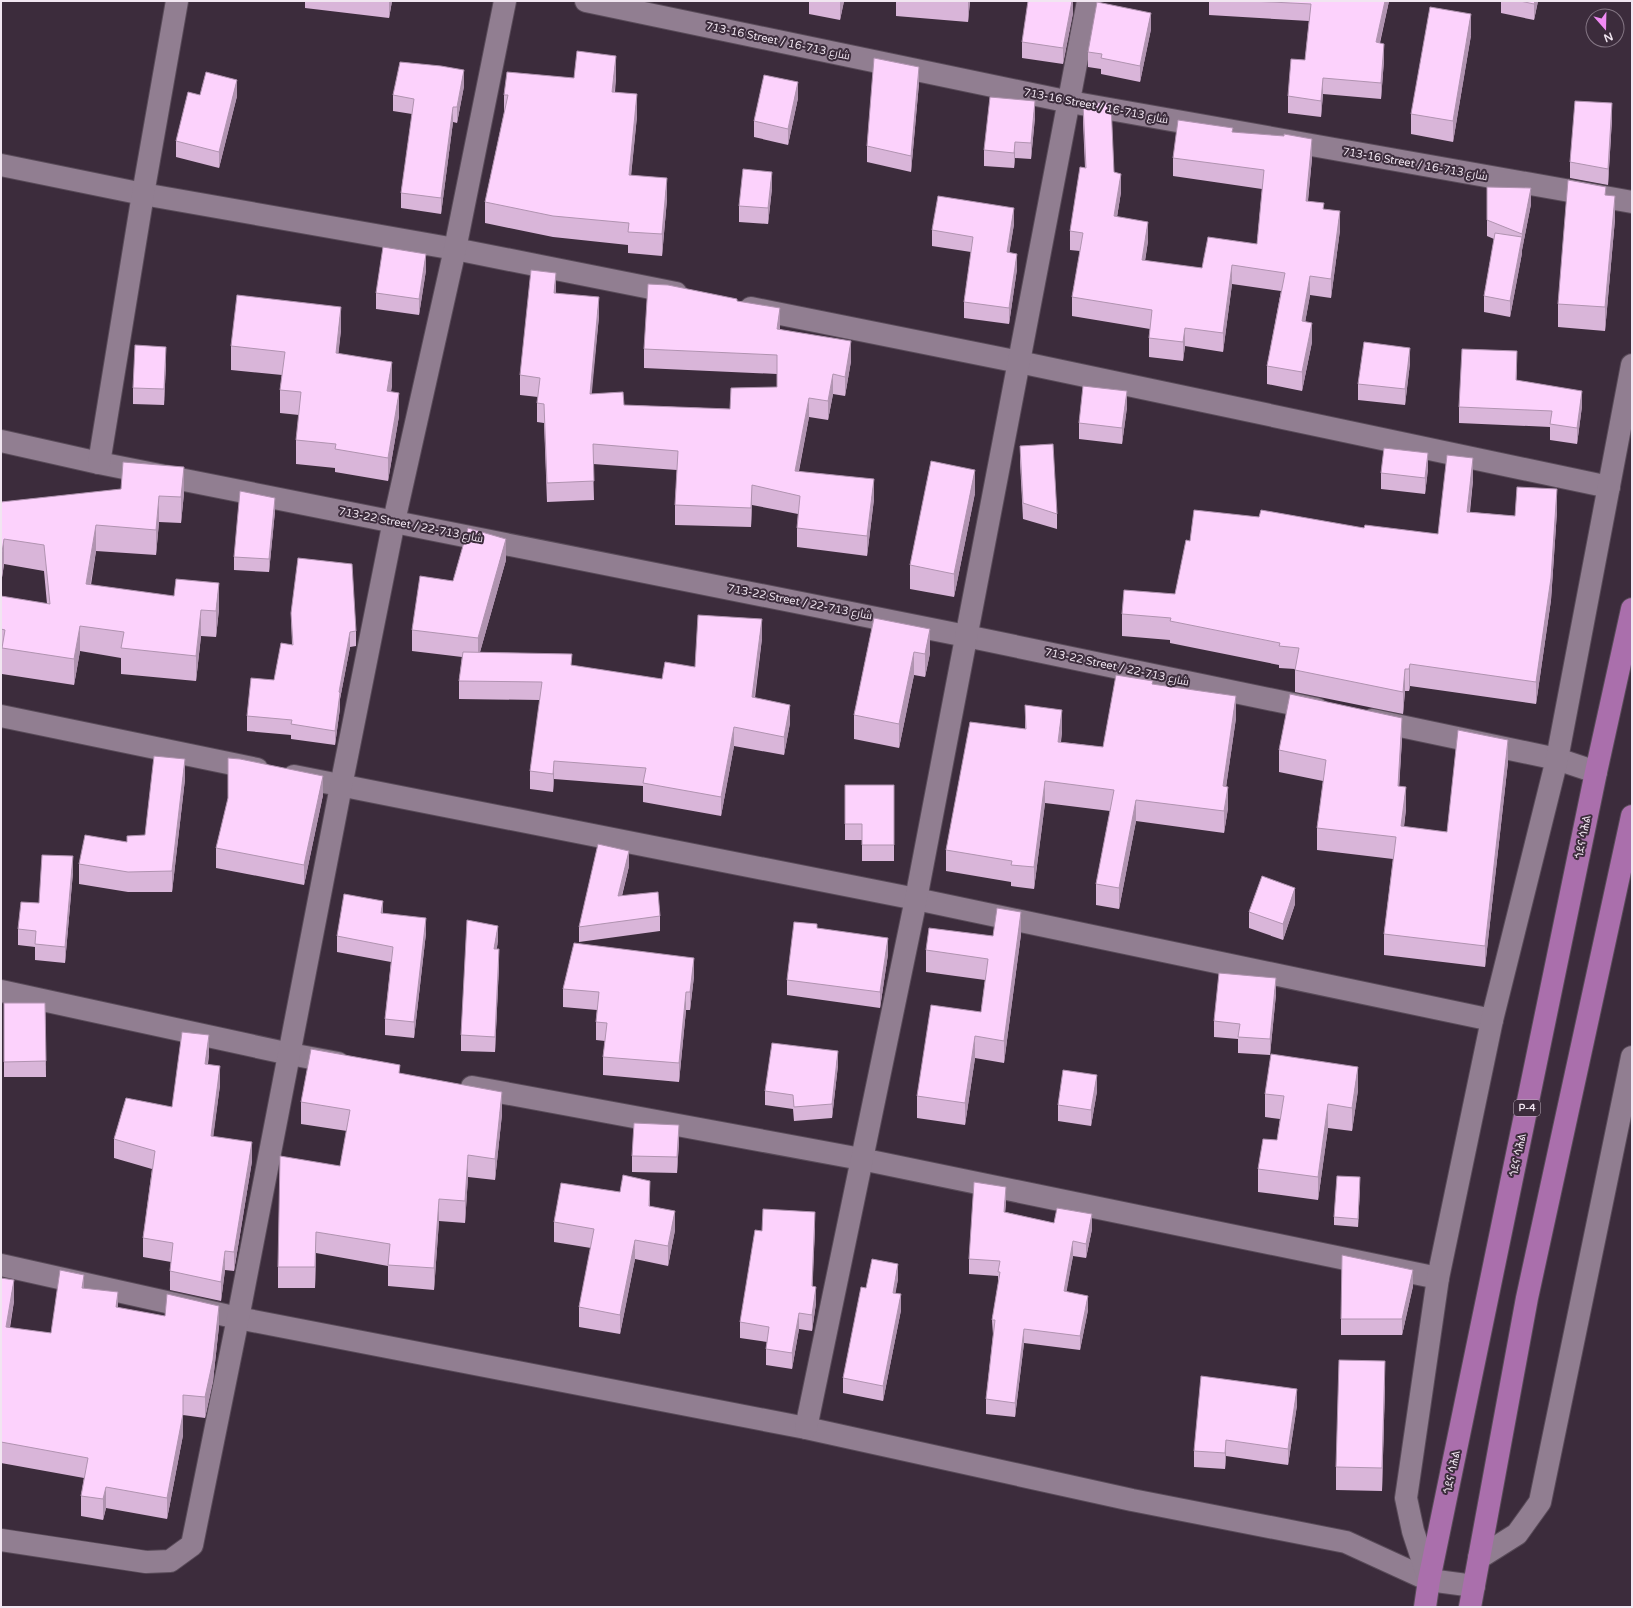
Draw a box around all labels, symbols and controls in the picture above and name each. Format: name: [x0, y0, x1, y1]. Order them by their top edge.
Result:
north arrow: [1585, 8, 1625, 48]
street label: 713-16 Street / شارع 713-16: [704, 19, 851, 64]
text: N: [1602, 29, 1615, 45]
street label: 713-16 Street / شارع 713-16: [1022, 86, 1169, 127]
street label: 713-16 Street / شارع 713-16: [1341, 145, 1489, 184]
street label: 713-22 Street / شارع 713-22: [337, 505, 484, 546]
street label: 713-22 Street / شارع 713-22: [726, 582, 873, 623]
street label: 713-22 Street / شارع 713-22: [1043, 645, 1190, 690]
street label: ጎደና ሳሕል: [1572, 814, 1594, 860]
road number: P-4: [1514, 1100, 1540, 1116]
street label: ጎደና ሳሕል: [1507, 1132, 1529, 1178]
street label: ጎደና ሳሕል: [1441, 1449, 1463, 1495]

